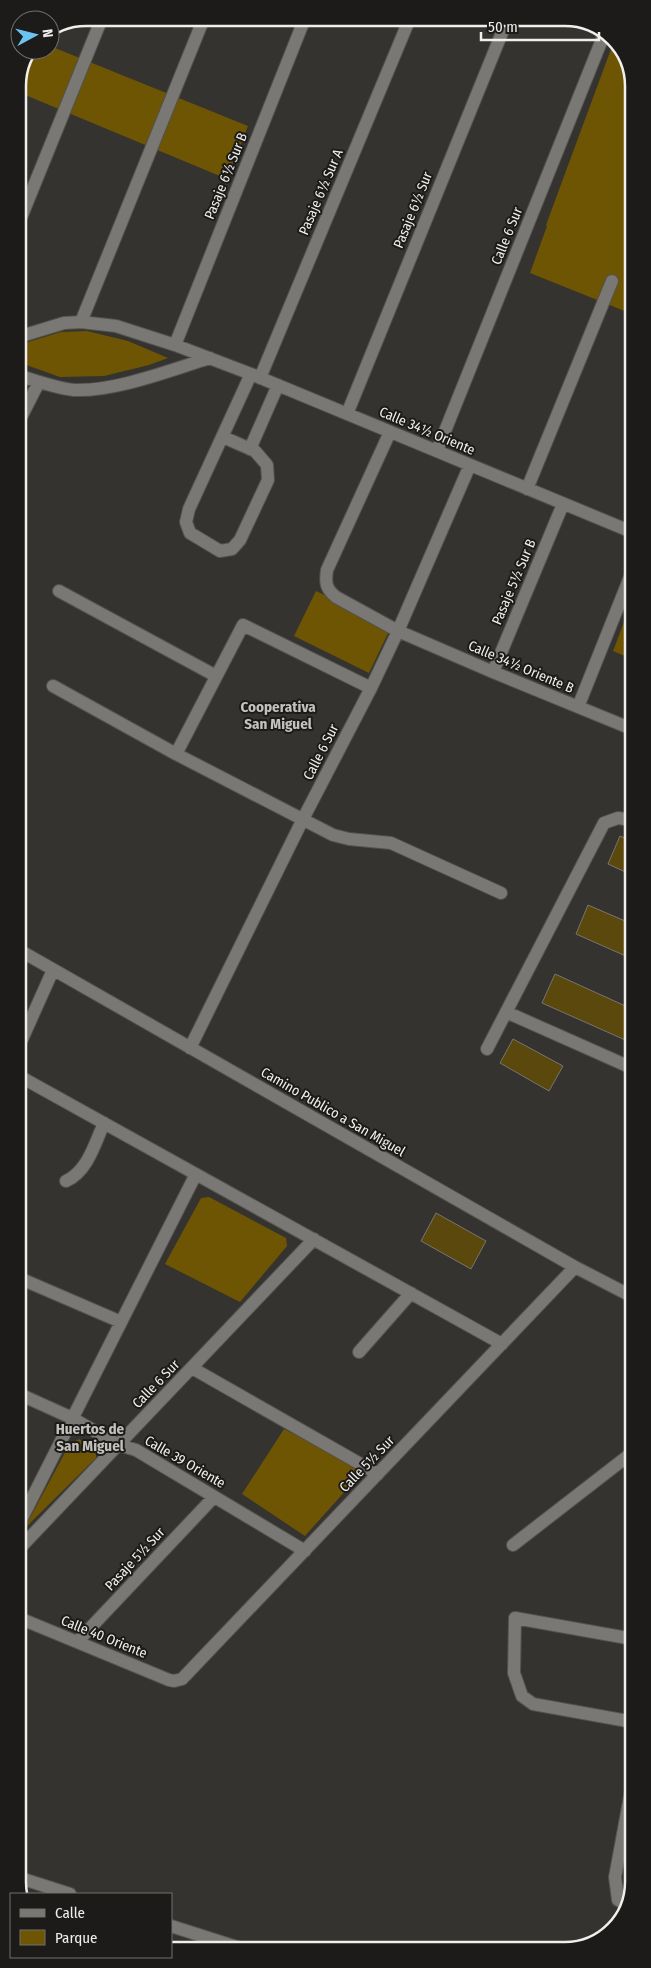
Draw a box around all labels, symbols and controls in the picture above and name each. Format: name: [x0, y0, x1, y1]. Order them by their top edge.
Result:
north arrow: [10, 10, 60, 60]
scale bar: [481, 10, 598, 42]
text: 50 m: [488, 18, 518, 36]
text: N: [38, 28, 56, 39]
street label: Pasaje 6½ Sur B: [201, 130, 251, 222]
street label: Pasaje 6½ Sur A: [295, 146, 347, 237]
street label: Pasaje 6½ Sur: [390, 169, 436, 251]
street label: Calle 6 Sur: [488, 205, 526, 267]
street label: Calle 34½ Oriente: [377, 403, 477, 459]
street label: Pasaje 5½ Sur B: [488, 536, 540, 627]
street label: Calle 34½ Oriente B: [466, 637, 577, 697]
district label: Cooperativa San Miguel: [240, 698, 316, 733]
street label: Calle 6 Sur: [300, 721, 342, 783]
street label: Camino Publico a San Miguel: [258, 1064, 409, 1161]
street label: Calle 6 Sur: [129, 1356, 183, 1412]
district label: Huertos de San Miguel: [56, 1420, 125, 1455]
street label: Calle 39 Oriente: [142, 1432, 228, 1492]
street label: Calle 5½ Sur: [336, 1432, 398, 1496]
street label: Pasaje 5½ Sur: [101, 1524, 169, 1594]
street label: Calle 40 Oriente: [58, 1612, 150, 1662]
legend: [10, 1893, 172, 1958]
text: Calle: [55, 1904, 85, 1922]
text: Parque: [55, 1929, 98, 1947]

